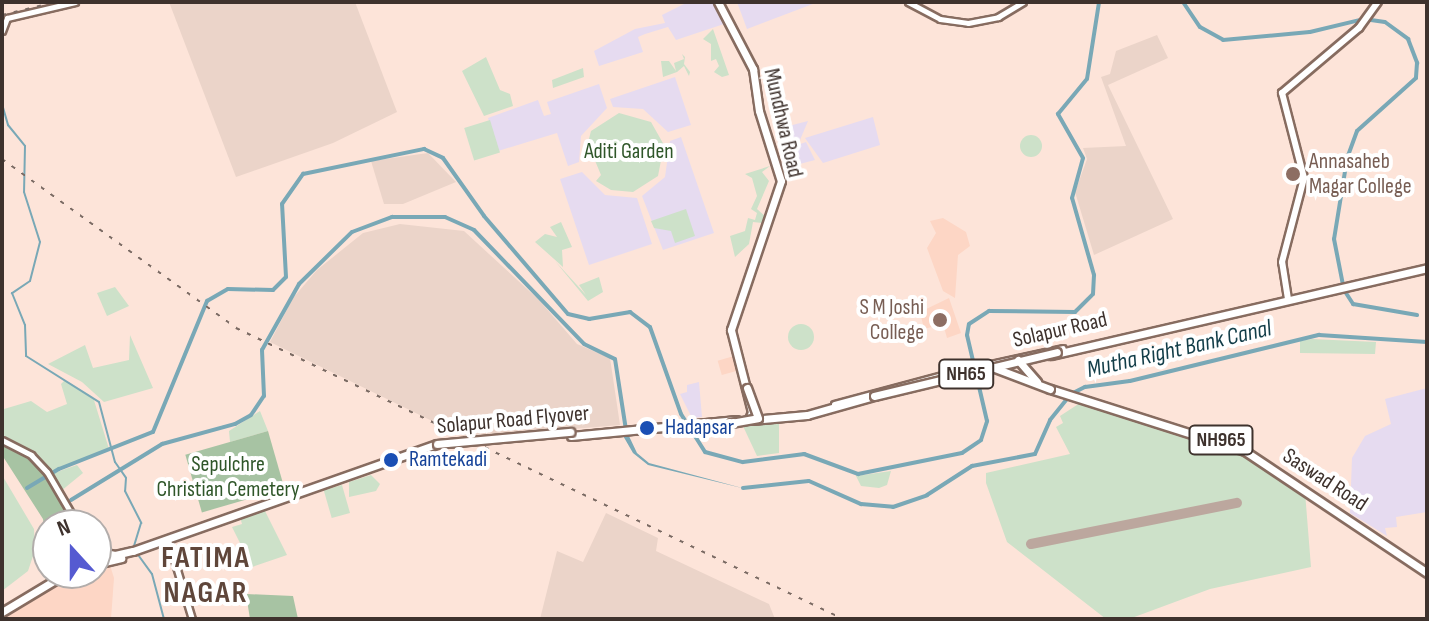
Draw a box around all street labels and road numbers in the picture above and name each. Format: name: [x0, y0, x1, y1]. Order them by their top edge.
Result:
street label: Mundhwa Road: [758, 66, 808, 180]
street label: Solapur Road: [1010, 306, 1110, 354]
road number: NH65: [938, 358, 994, 390]
street label: Solapur Road Flyover: [436, 400, 590, 440]
road number: NH965: [1187, 424, 1255, 456]
street label: Saswad Road: [1278, 443, 1372, 517]

